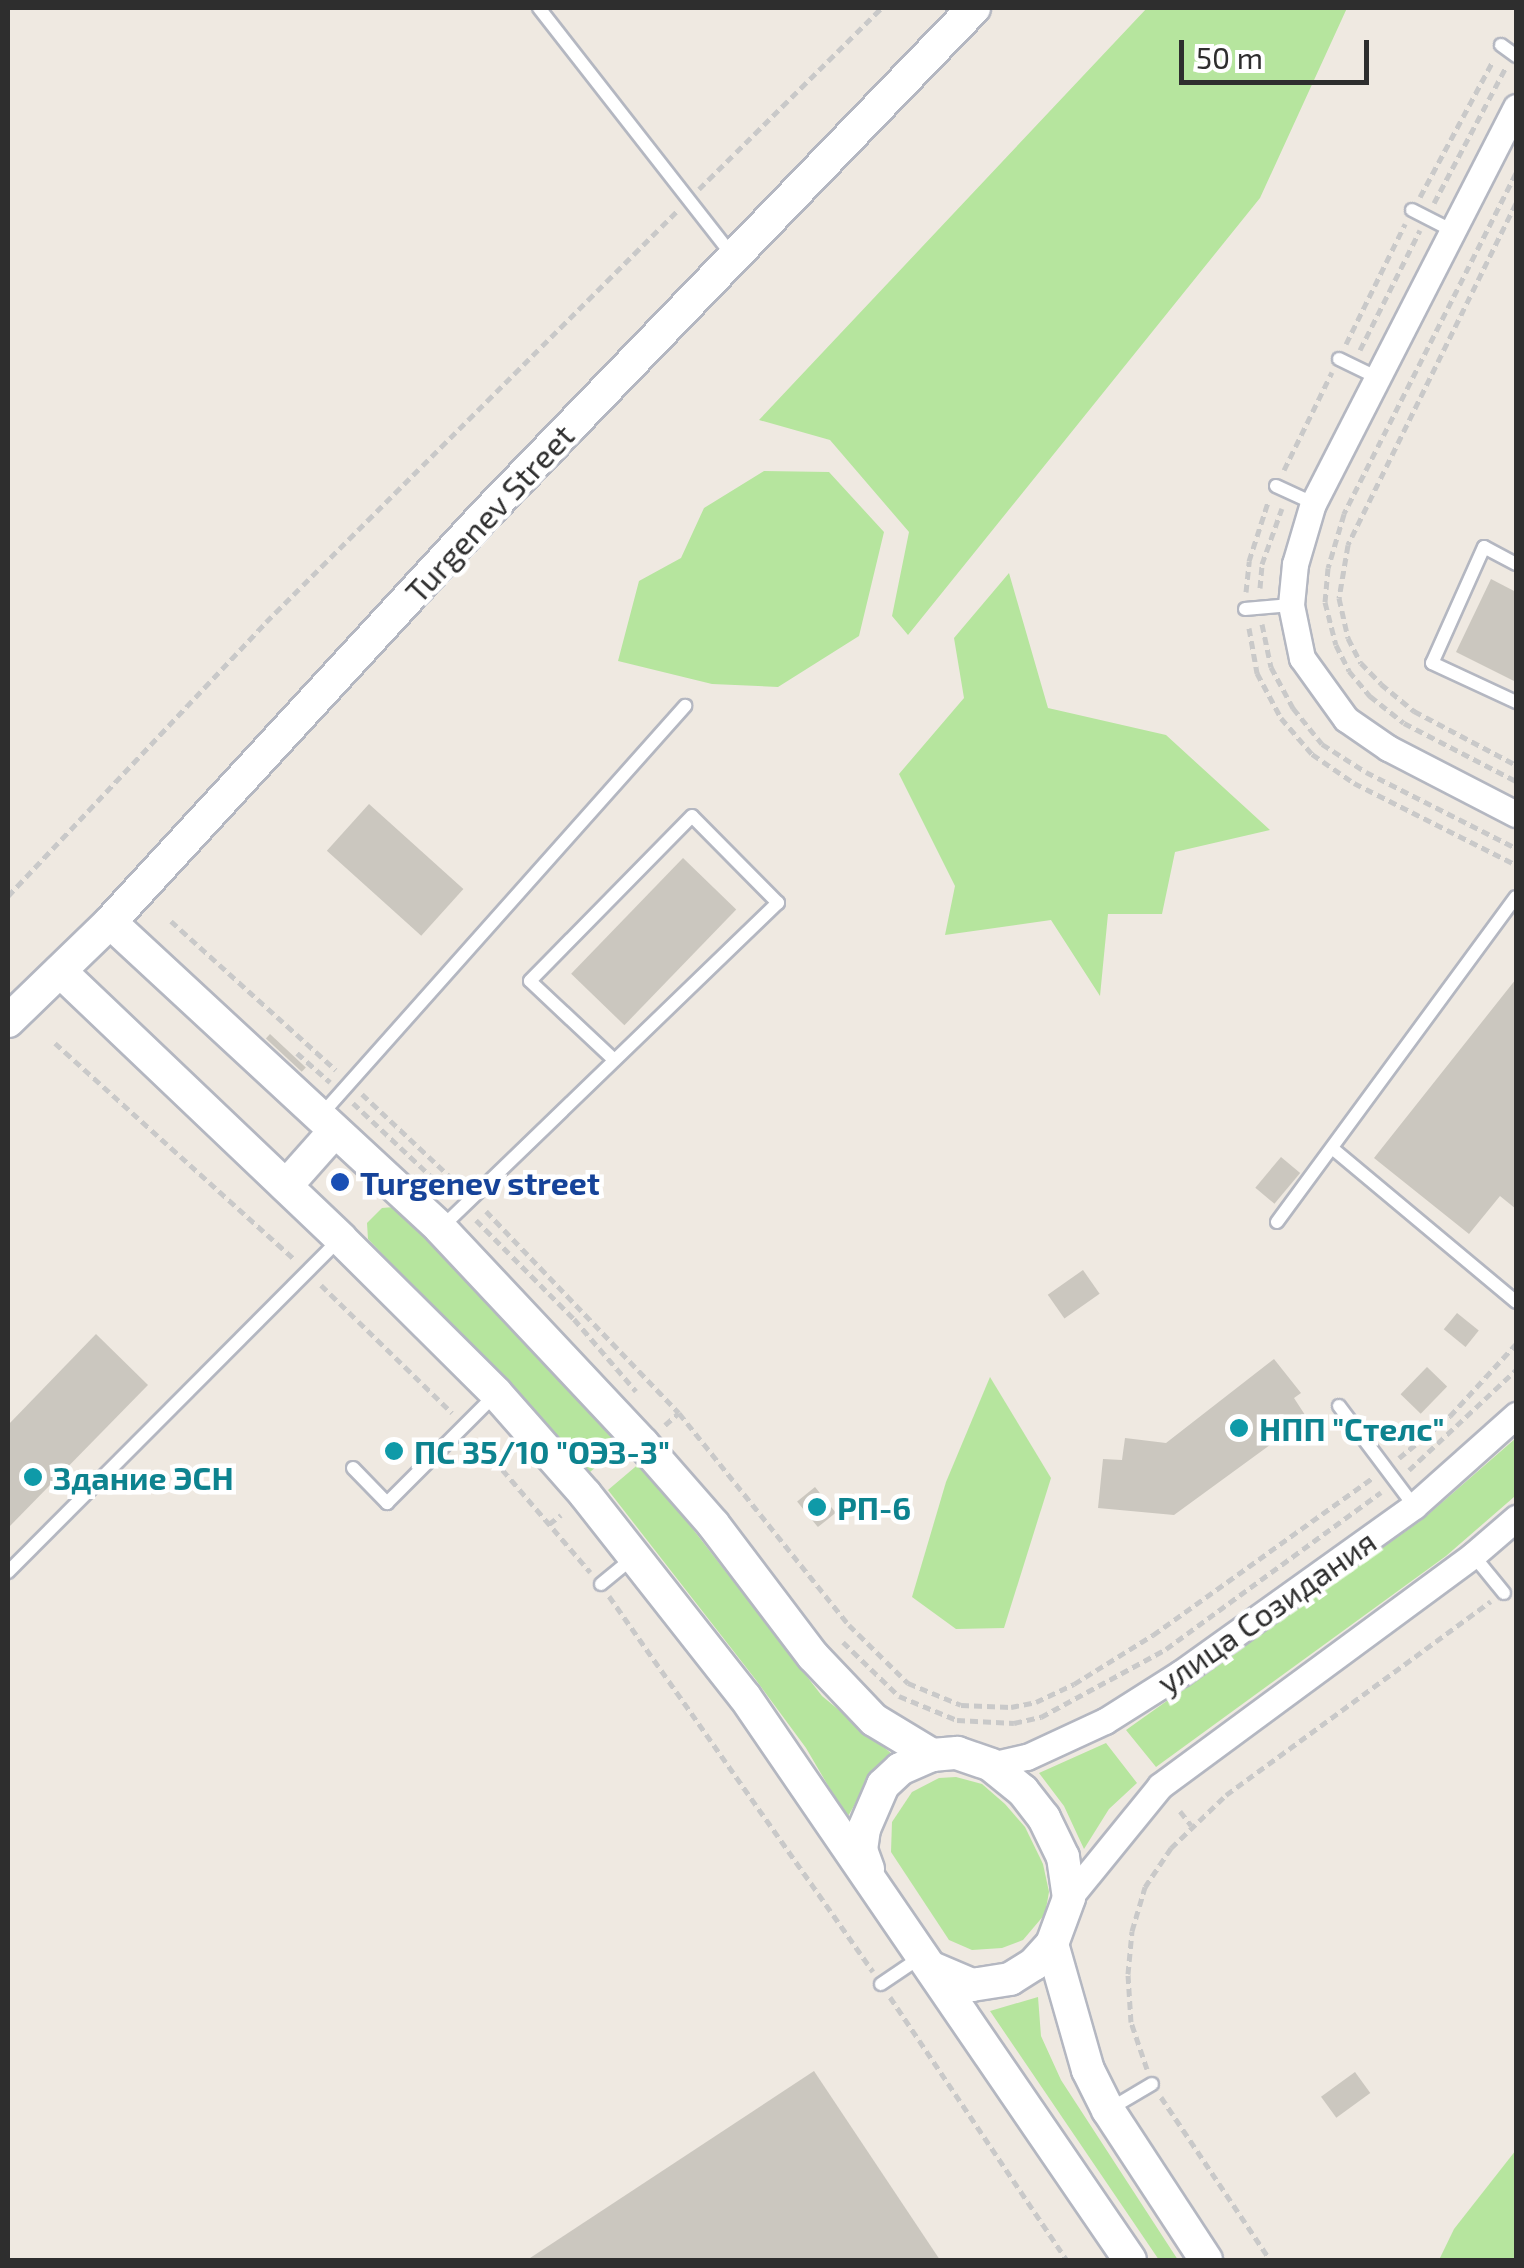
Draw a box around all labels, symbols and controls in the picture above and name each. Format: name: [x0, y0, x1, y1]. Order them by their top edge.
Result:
scale bar: [1184, 20, 1374, 82]
text: 50 m: [1196, 39, 1263, 75]
street label: Turgenev Street: [396, 416, 582, 610]
place label: Turgenev street: [360, 1163, 601, 1201]
marker: Turgenev street: [329, 1171, 351, 1193]
place label: НПП "Стелс": [1259, 1409, 1445, 1447]
marker: НПП "Стелс": [1228, 1417, 1250, 1439]
place label: ПС 35/10 "ОЭЗ-3": [414, 1432, 670, 1470]
marker: ПС 35/10 "ОЭЗ-3": [383, 1440, 405, 1462]
place label: Здание ЭСН: [53, 1458, 234, 1496]
marker: Здание ЭСН: [22, 1466, 44, 1488]
place label: РП-6: [837, 1488, 911, 1526]
marker: РП-6: [806, 1496, 828, 1518]
street label: улица Созидания: [1149, 1521, 1383, 1701]

